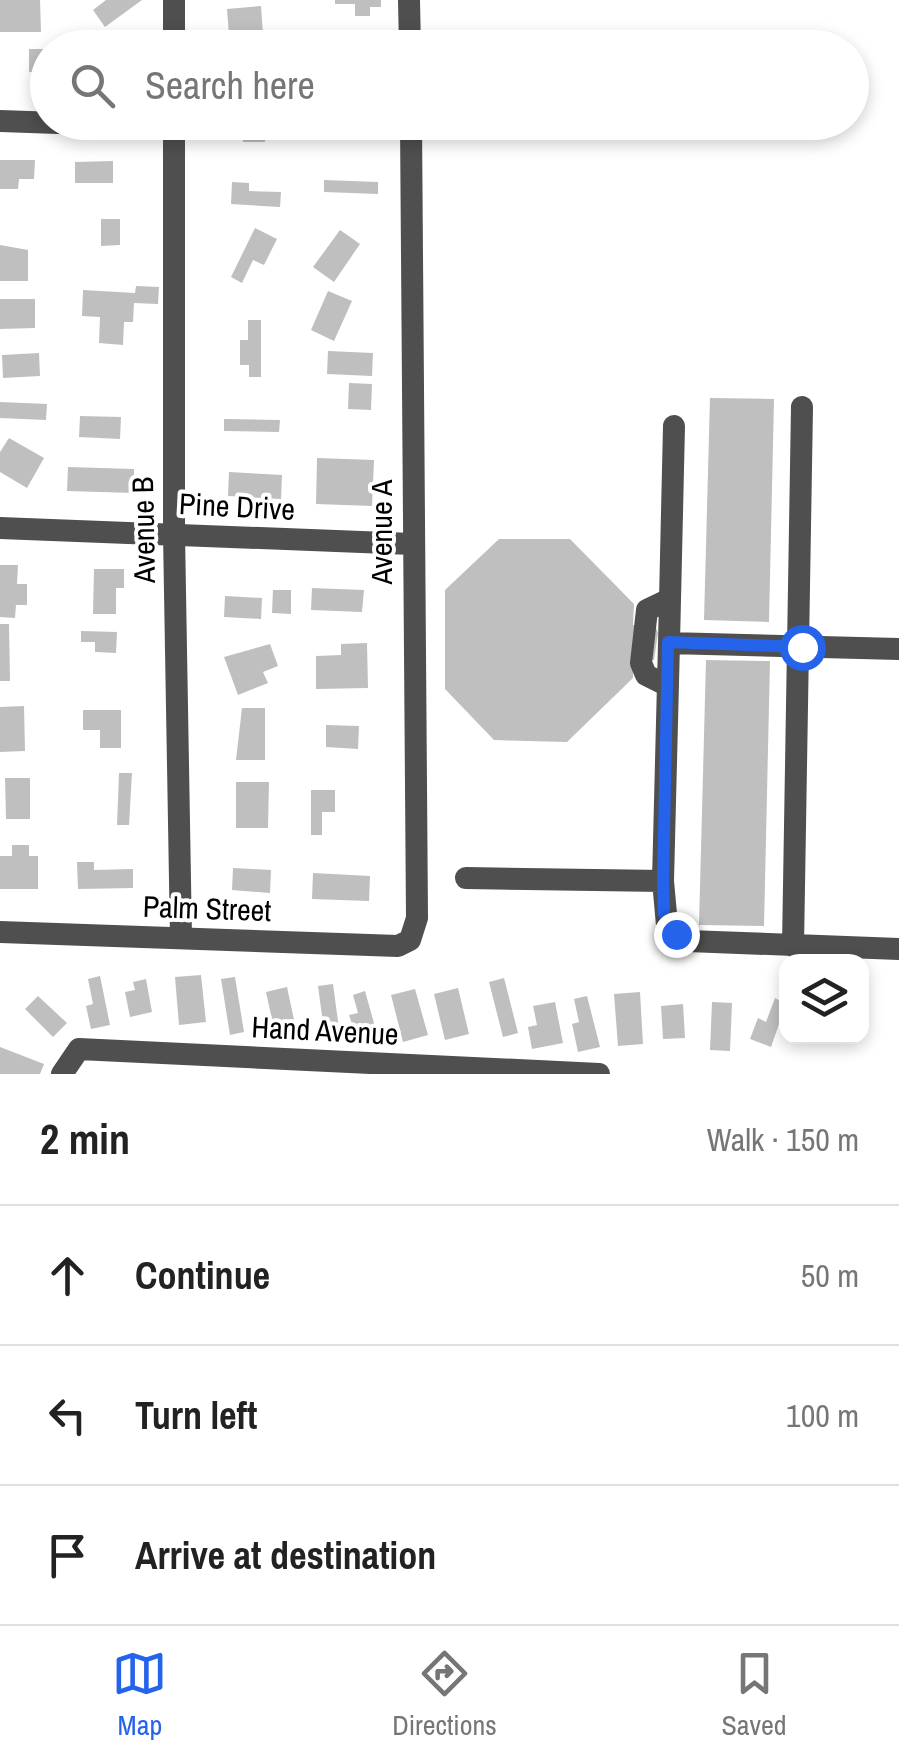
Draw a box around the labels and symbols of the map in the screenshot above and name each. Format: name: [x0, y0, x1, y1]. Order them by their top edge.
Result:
street label: Avenue B: [122, 477, 164, 584]
street label: Avenue A: [361, 479, 401, 585]
street label: Pine Drive: [178, 483, 296, 529]
route start: [780, 625, 826, 671]
street label: Palm Street: [142, 886, 272, 930]
route end: [654, 912, 700, 958]
street label: Hand Avenue: [250, 1006, 400, 1054]

